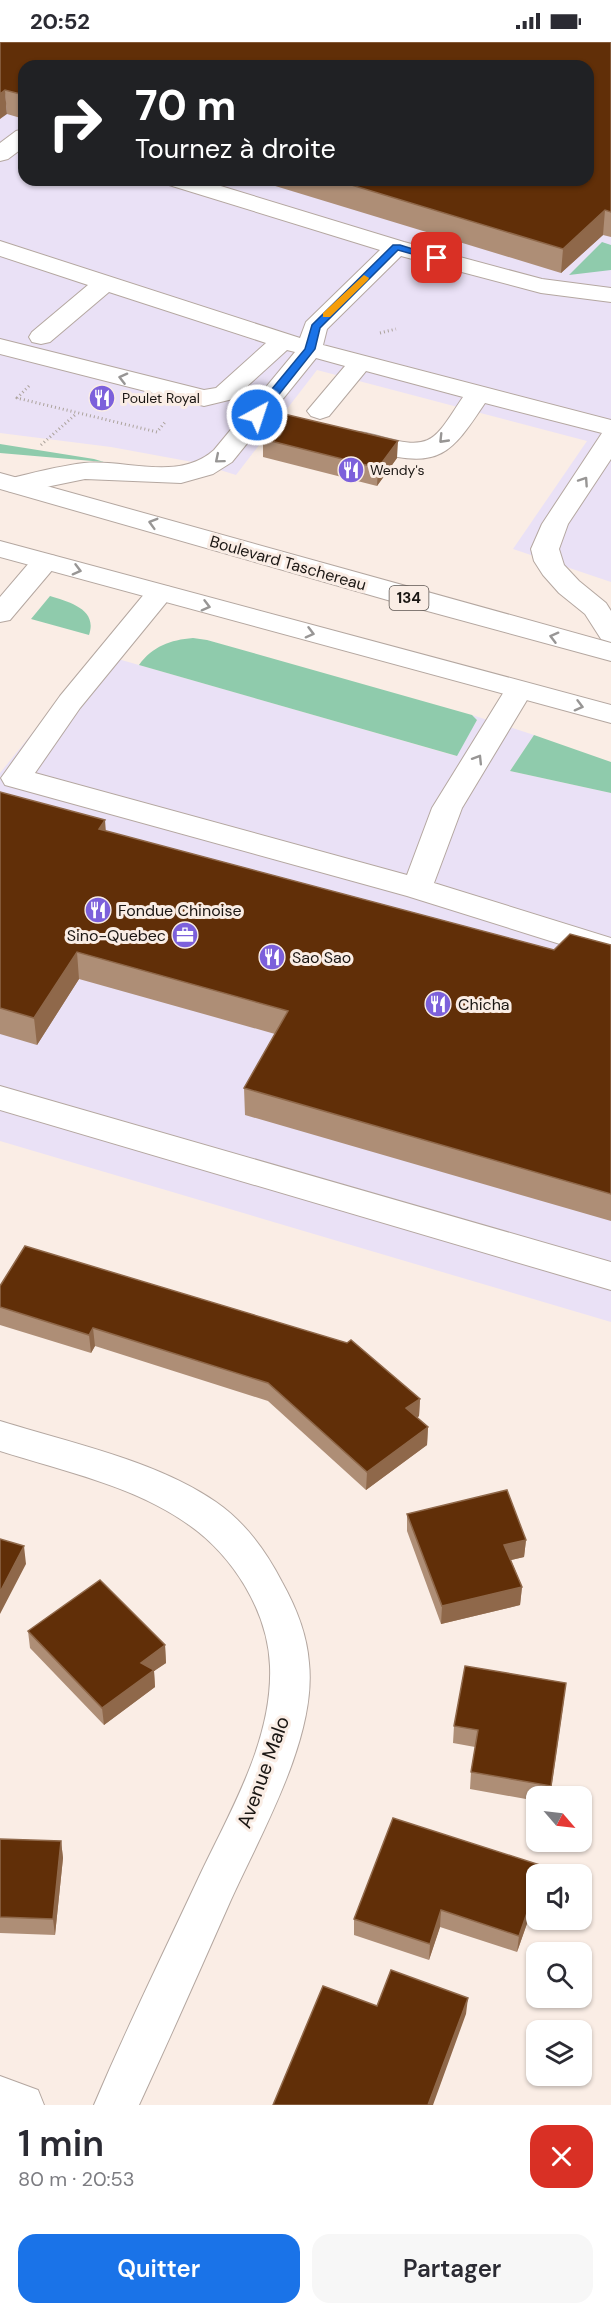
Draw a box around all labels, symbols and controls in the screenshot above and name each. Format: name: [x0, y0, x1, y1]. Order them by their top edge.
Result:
text: 20:52: [30, 7, 90, 36]
text: 70 m: [135, 78, 236, 133]
icon: right: [36, 84, 114, 162]
text: Tournez à droite: [135, 131, 336, 166]
pin: [411, 232, 462, 283]
icon: arrive: [420, 241, 453, 274]
one-way arrow: [118, 372, 128, 385]
restaurant icon: Poulet Royal: [87, 383, 117, 413]
position arrow: [225, 383, 289, 447]
place label: Poulet Royal: [122, 389, 200, 407]
one-way arrow: [439, 432, 450, 443]
one-way arrow: [214, 451, 225, 462]
restaurant icon: Wendy's: [336, 455, 366, 485]
place label: Wendy's: [370, 461, 425, 479]
one-way arrow: [576, 477, 587, 488]
one-way arrow: [148, 518, 158, 531]
street label: Boulevard Taschereau: [207, 531, 369, 595]
one-way arrow: [72, 563, 82, 576]
road number: 134: [390, 586, 428, 610]
one-way arrow: [201, 598, 211, 611]
one-way arrow: [305, 626, 315, 639]
one-way arrow: [550, 632, 560, 645]
one-way arrow: [574, 698, 584, 711]
one-way arrow: [471, 755, 483, 765]
restaurant icon: Fondue Chinoise: [83, 895, 113, 925]
place label: Fondue Chinoise: [118, 900, 242, 921]
office icon: Sino-Quebec: [170, 920, 200, 950]
place label: Sino-Quebec: [67, 925, 166, 946]
restaurant icon: Sao Sao: [257, 942, 287, 972]
place label: Sao Sao: [292, 947, 351, 968]
restaurant icon: Chicha: [423, 989, 453, 1019]
place label: Chicha: [458, 994, 510, 1015]
street label: Avenue Malo: [231, 1712, 295, 1832]
north arrow: [526, 1786, 592, 1852]
map controls: [526, 1786, 592, 2086]
button: sound: [526, 1864, 592, 1930]
button: search: [526, 1942, 592, 2008]
button: layers: [526, 2020, 592, 2086]
text: 1 min: [18, 2120, 104, 2167]
button: close: [530, 2125, 593, 2188]
text: 80 m · 20:53: [18, 2166, 135, 2192]
button: Quitter: [18, 2234, 300, 2303]
button: Partager: [312, 2234, 593, 2303]

